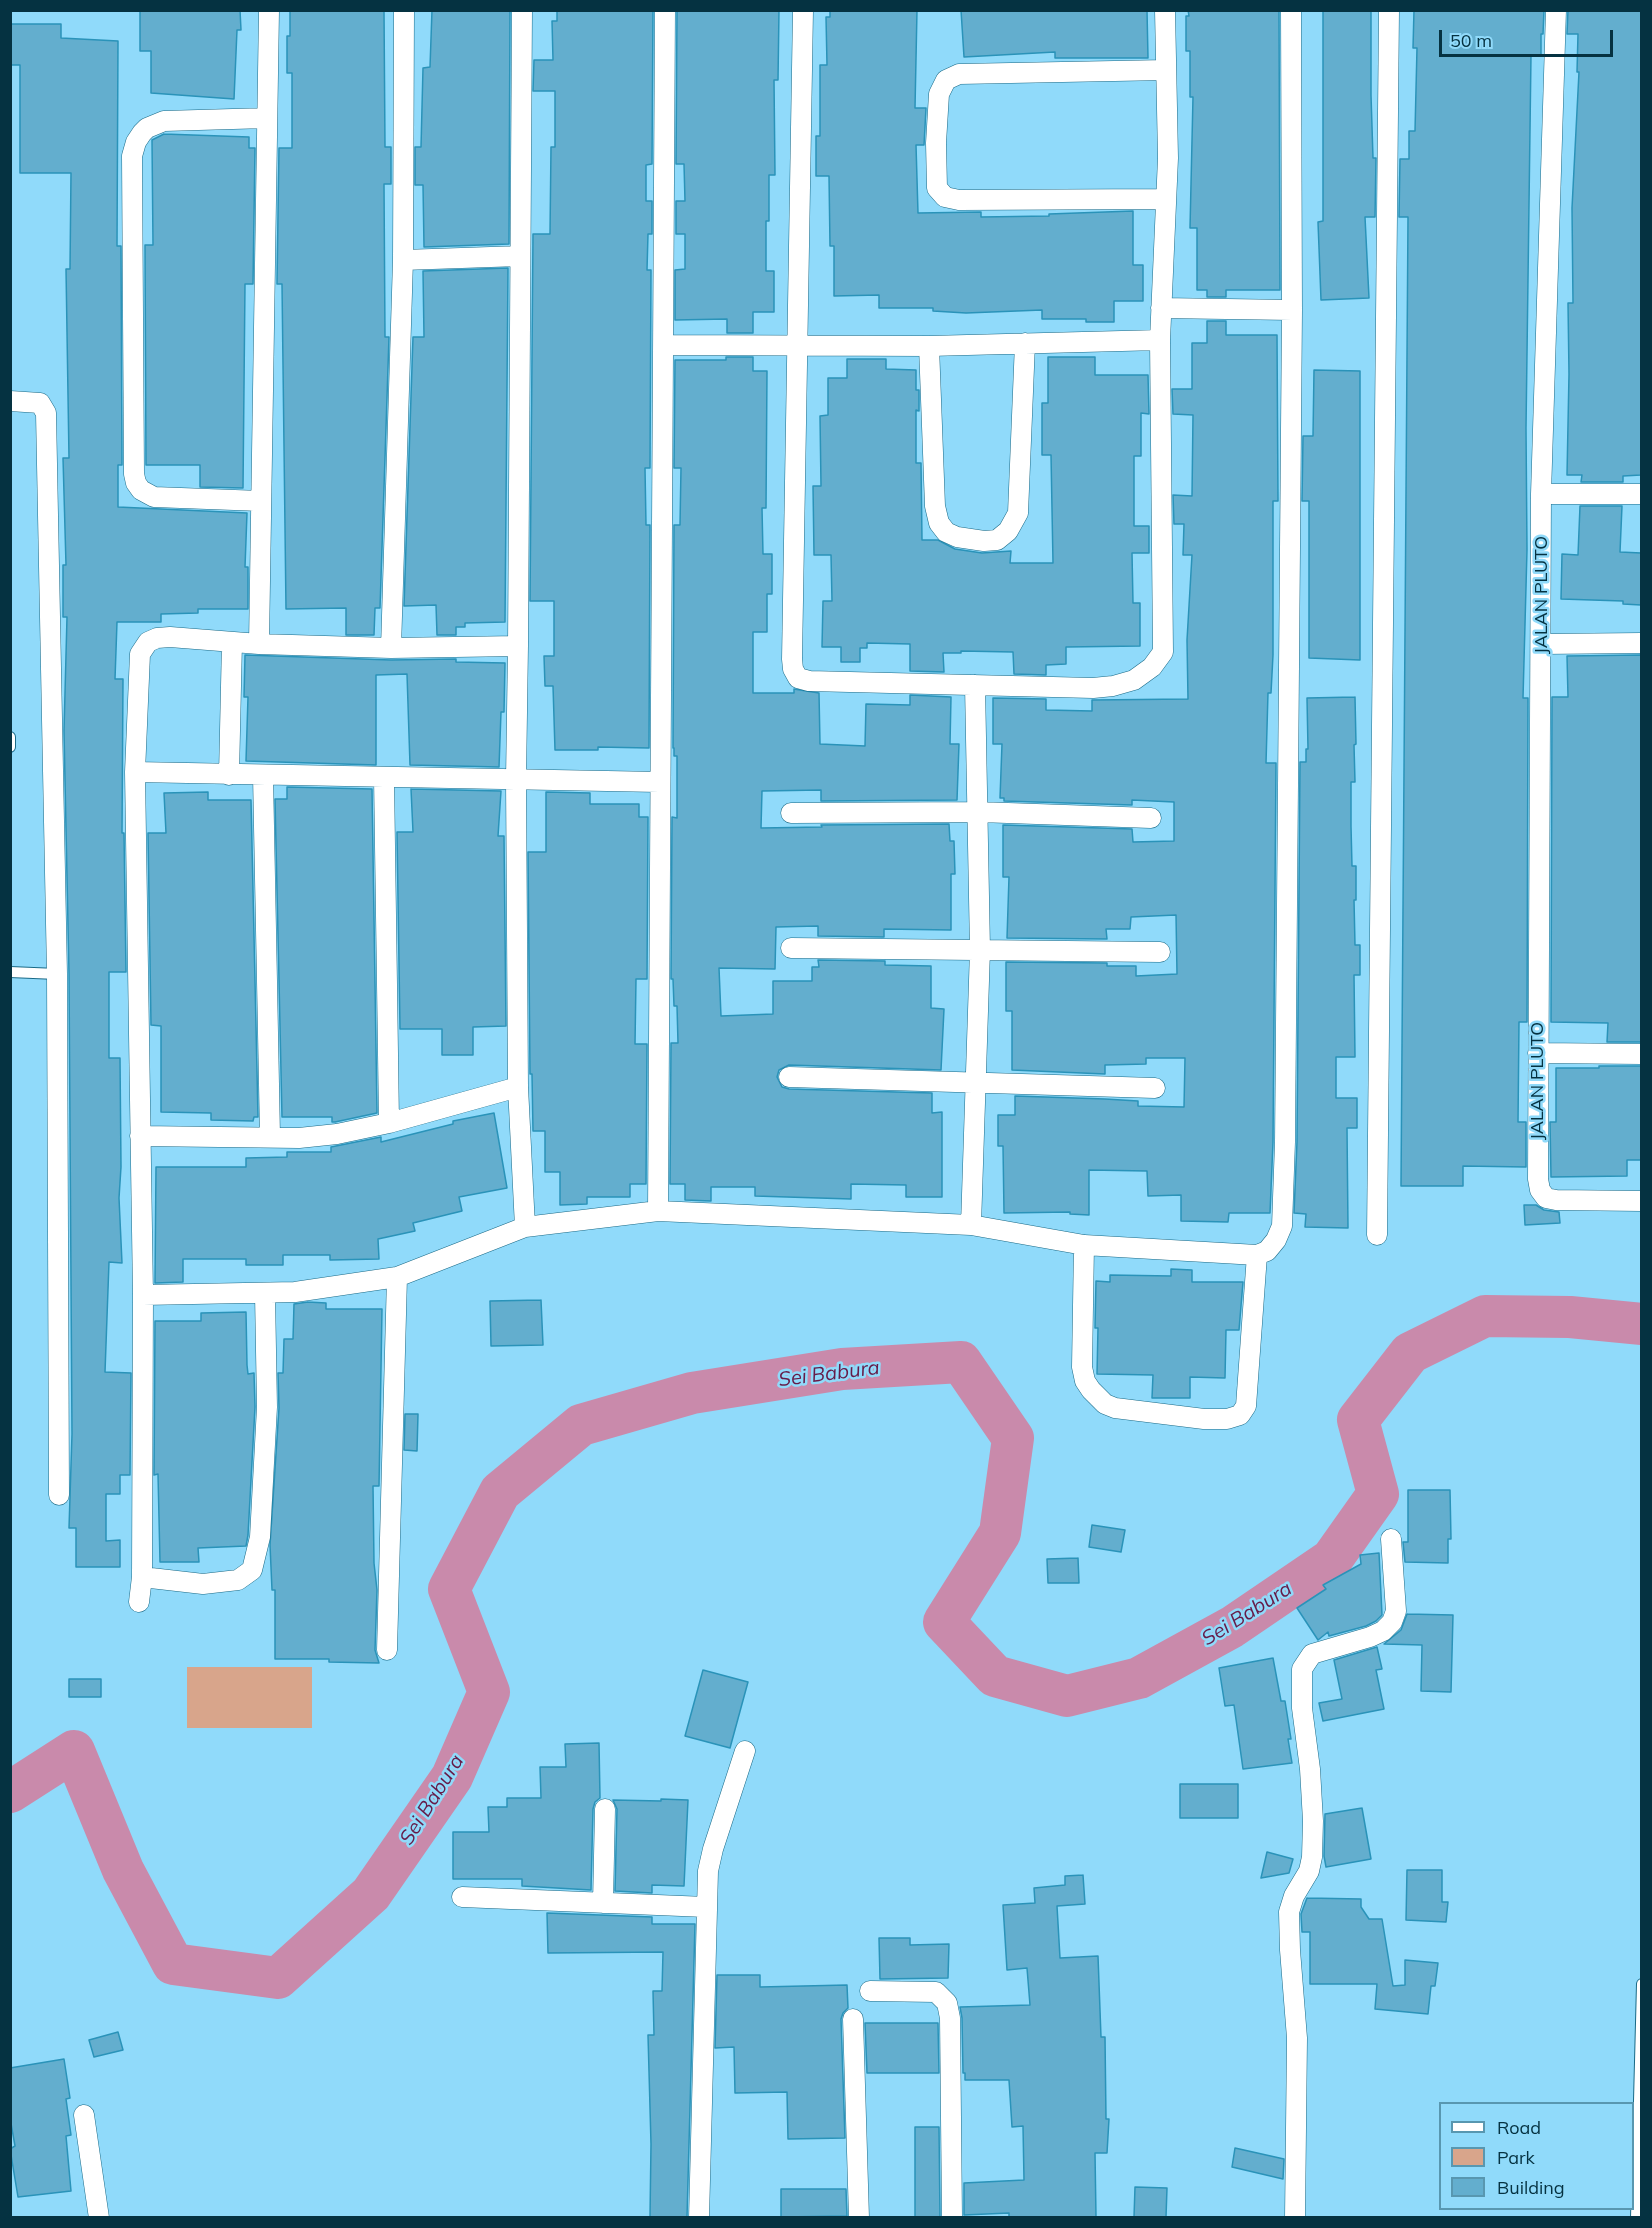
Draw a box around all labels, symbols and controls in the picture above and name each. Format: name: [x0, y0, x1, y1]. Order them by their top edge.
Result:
scale bar: [1442, 18, 1616, 56]
text: 50 m: [1450, 29, 1492, 52]
street label: JALAN PLUTO: [1531, 536, 1553, 654]
street label: JALAN PLUTO: [1527, 1022, 1549, 1140]
water label: Sei Babura: [777, 1356, 881, 1392]
water label: Sei Babura: [1198, 1577, 1296, 1651]
water label: Sei Babura: [395, 1751, 469, 1849]
legend: [1439, 2102, 1634, 2210]
text: Road: [1497, 2116, 1541, 2139]
text: Park: [1497, 2146, 1535, 2169]
text: Building: [1497, 2176, 1565, 2199]

